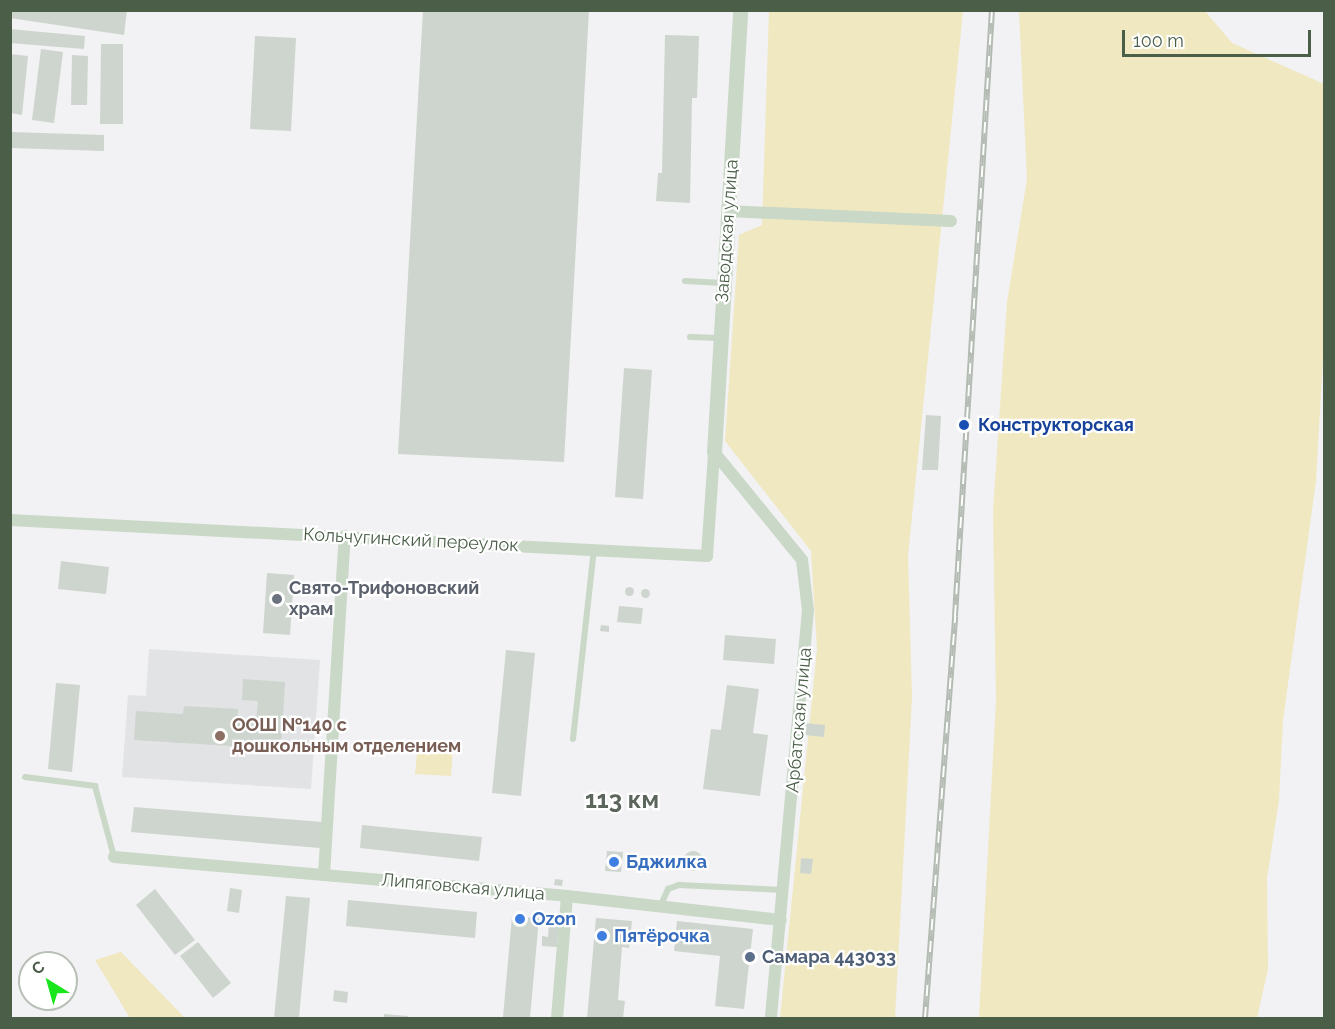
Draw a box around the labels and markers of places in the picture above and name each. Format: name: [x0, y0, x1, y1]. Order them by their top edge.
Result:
place label: Конструкторская: [978, 414, 1134, 436]
marker: Конструкторская: [955, 416, 973, 434]
place label: Свято-Трифоновский храм: [289, 578, 479, 620]
marker: Свято-Трифоновский храм: [270, 592, 284, 606]
place label: ООШ №140 с дошкольным отделением: [232, 715, 461, 758]
marker: ООШ №140 с дошкольным отделением: [213, 729, 227, 743]
place label: Бджилка: [626, 851, 707, 873]
marker: Бджилка: [607, 855, 621, 869]
place label: Ozon: [532, 908, 576, 930]
marker: Ozon: [513, 912, 527, 926]
place label: Пятёрочка: [614, 925, 710, 947]
marker: Пятёрочка: [595, 929, 609, 943]
place label: Самара 443033: [762, 946, 896, 968]
marker: Самара 443033: [743, 950, 757, 964]

